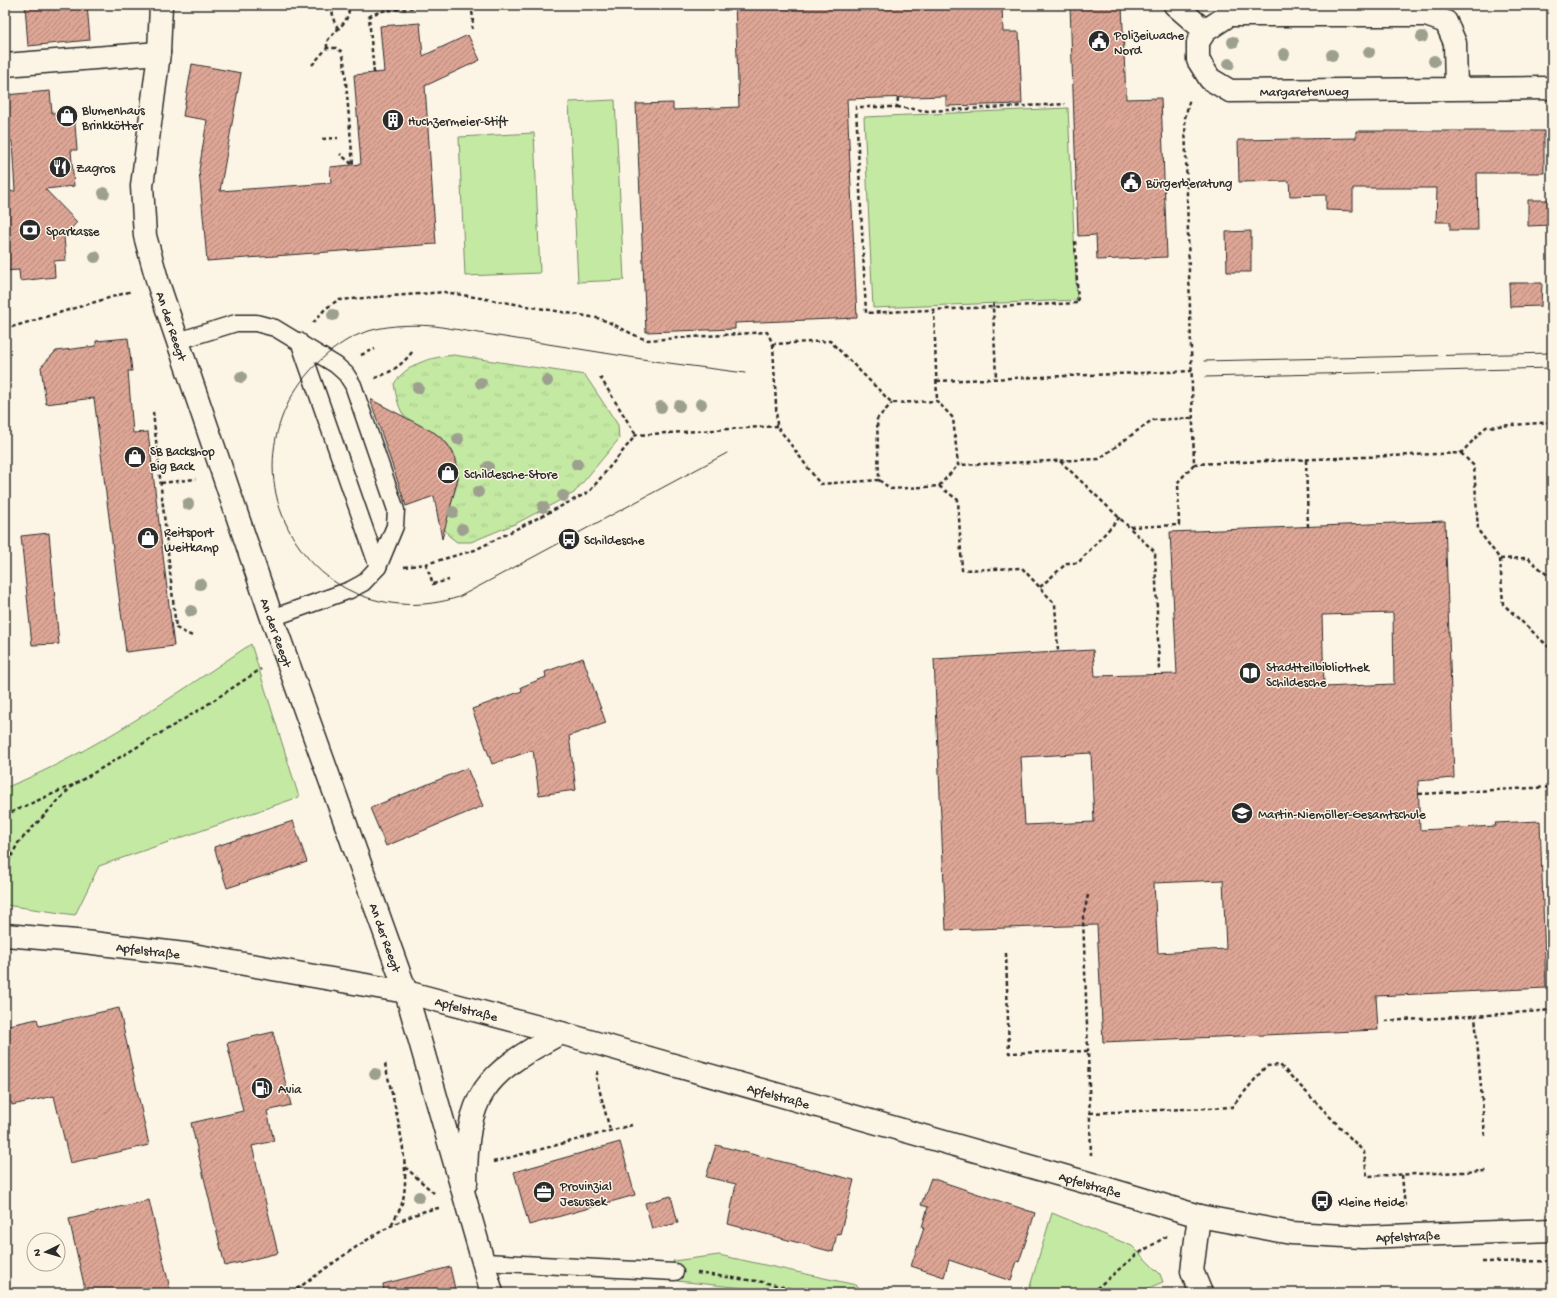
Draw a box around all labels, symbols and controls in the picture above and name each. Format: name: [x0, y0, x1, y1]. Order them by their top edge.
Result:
public building icon: Polizeiwache Nord: [1086, 28, 1112, 54]
place label: Polizeiwache Nord: [1113, 29, 1185, 59]
street label: Margaretenweg: [1260, 85, 1349, 101]
shop icon: Blumenhaus Brinkkötter: [54, 103, 80, 129]
place label: Blumenhaus Brinkkötter: [81, 104, 146, 134]
building icon: Huchzermeier-Stift: [380, 107, 406, 133]
place label: Huchzermeier-Stift: [408, 115, 509, 130]
restaurant icon: Zagros: [47, 154, 73, 180]
place label: Zagros: [76, 162, 116, 177]
public building icon: Bürgerberatung: [1118, 169, 1144, 195]
place label: Bürgerberatung: [1145, 177, 1232, 192]
bank icon: Sparkasse: [17, 217, 43, 243]
place label: Sparkasse: [46, 225, 100, 240]
street label: An der Reegt: [151, 290, 189, 365]
shop icon: SB Backshop Big Back: [122, 444, 148, 470]
place label: SB Backshop Big Back: [149, 445, 215, 475]
shop icon: Schildesche-Store: [435, 460, 461, 486]
place label: Schildesche-Store: [464, 468, 558, 483]
shop icon: Reitsport Weitkamp: [135, 525, 161, 551]
place label: Reitsport Weitkamp: [164, 526, 219, 556]
bus stop icon: Schildesche: [556, 526, 582, 552]
place label: Schildesche: [584, 534, 645, 549]
street label: An der Reegt: [256, 597, 295, 671]
library icon: Stadtteilbibliothek Schildesche: [1237, 660, 1263, 686]
place label: Stadtteilbibliothek Schildesche: [1266, 661, 1370, 691]
school or university icon: Martin-Niemöller-Gesamtschule: [1229, 800, 1255, 826]
place label: Martin-Niemöller-Gesamtschule: [1258, 808, 1426, 823]
street label: An der Reegt: [365, 902, 404, 976]
street label: Apfelstraße: [115, 941, 181, 963]
street label: Apfelstraße: [433, 995, 499, 1026]
fuel station icon: Avia: [249, 1075, 275, 1101]
street label: Apfelstraße: [745, 1081, 811, 1113]
place label: Avia: [278, 1083, 302, 1098]
street label: Apfelstraße: [1057, 1170, 1123, 1202]
office icon: Provinzial Jesussek: [531, 1179, 557, 1205]
place label: Provinzial Jesussek: [559, 1180, 612, 1210]
bus stop icon: Kleine Heide: [1309, 1188, 1335, 1214]
place label: Kleine Heide: [1338, 1196, 1405, 1211]
street label: Apfelstraße: [1376, 1229, 1441, 1246]
north arrow: [26, 1232, 66, 1272]
text: N: [32, 1249, 44, 1257]

